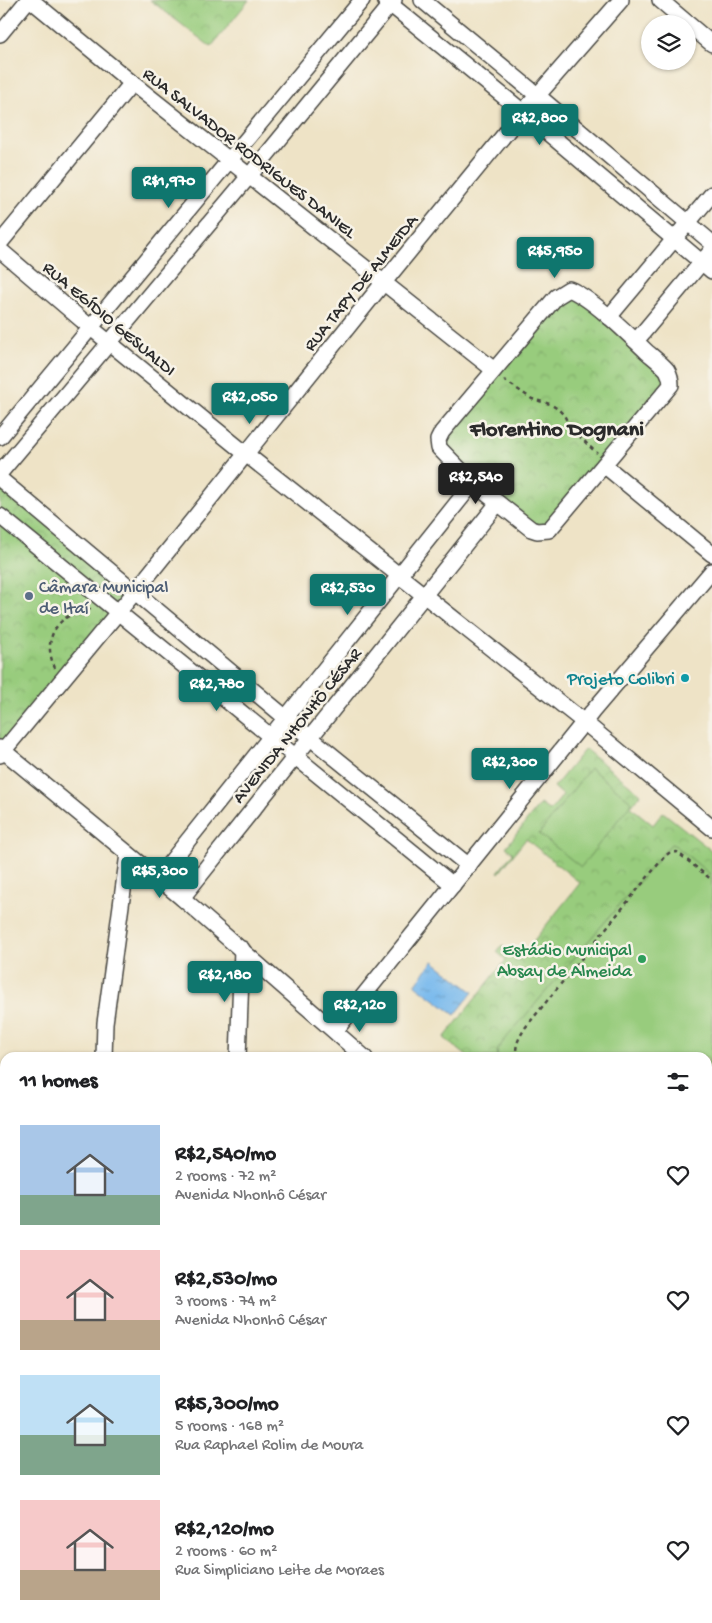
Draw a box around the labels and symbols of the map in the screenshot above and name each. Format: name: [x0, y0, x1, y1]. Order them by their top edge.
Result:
street label: RUA SALVADOR RODRIGUES DANIEL: [138, 64, 360, 245]
pin: R$2,800: [494, 104, 586, 146]
pin: R$1,970: [123, 166, 215, 209]
street label: RUA TAPY DE ALMEIDA: [300, 210, 424, 356]
pin: R$5,950: [509, 236, 601, 279]
street label: RUA EGÍDIO GESUALDI: [38, 258, 179, 382]
pin: R$2,050: [204, 382, 296, 425]
district label: Florentino Dognani: [469, 418, 644, 444]
pin: R$2,540: [430, 462, 522, 505]
pin: R$2,530: [302, 574, 394, 616]
place label: Câmara Municipal de Itaí: [39, 578, 168, 620]
marker: Câmara Municipal de Itaí: [23, 590, 35, 602]
street label: AVENIDA NHONHÔ CÉSAR: [229, 644, 367, 809]
pin: R$2,780: [171, 670, 263, 712]
place label: Projeto Colibri: [566, 670, 675, 691]
marker: Projeto Colibri: [679, 672, 691, 684]
pin: R$2,300: [464, 748, 556, 790]
pin: R$5,300: [114, 856, 206, 899]
place label: Estádio Municipal Absay de Almeida: [497, 941, 633, 983]
marker: Estádio Municipal Absay de Almeida: [636, 953, 648, 965]
pin: R$2,180: [179, 960, 271, 1003]
pin: R$2,120: [314, 990, 406, 1033]

